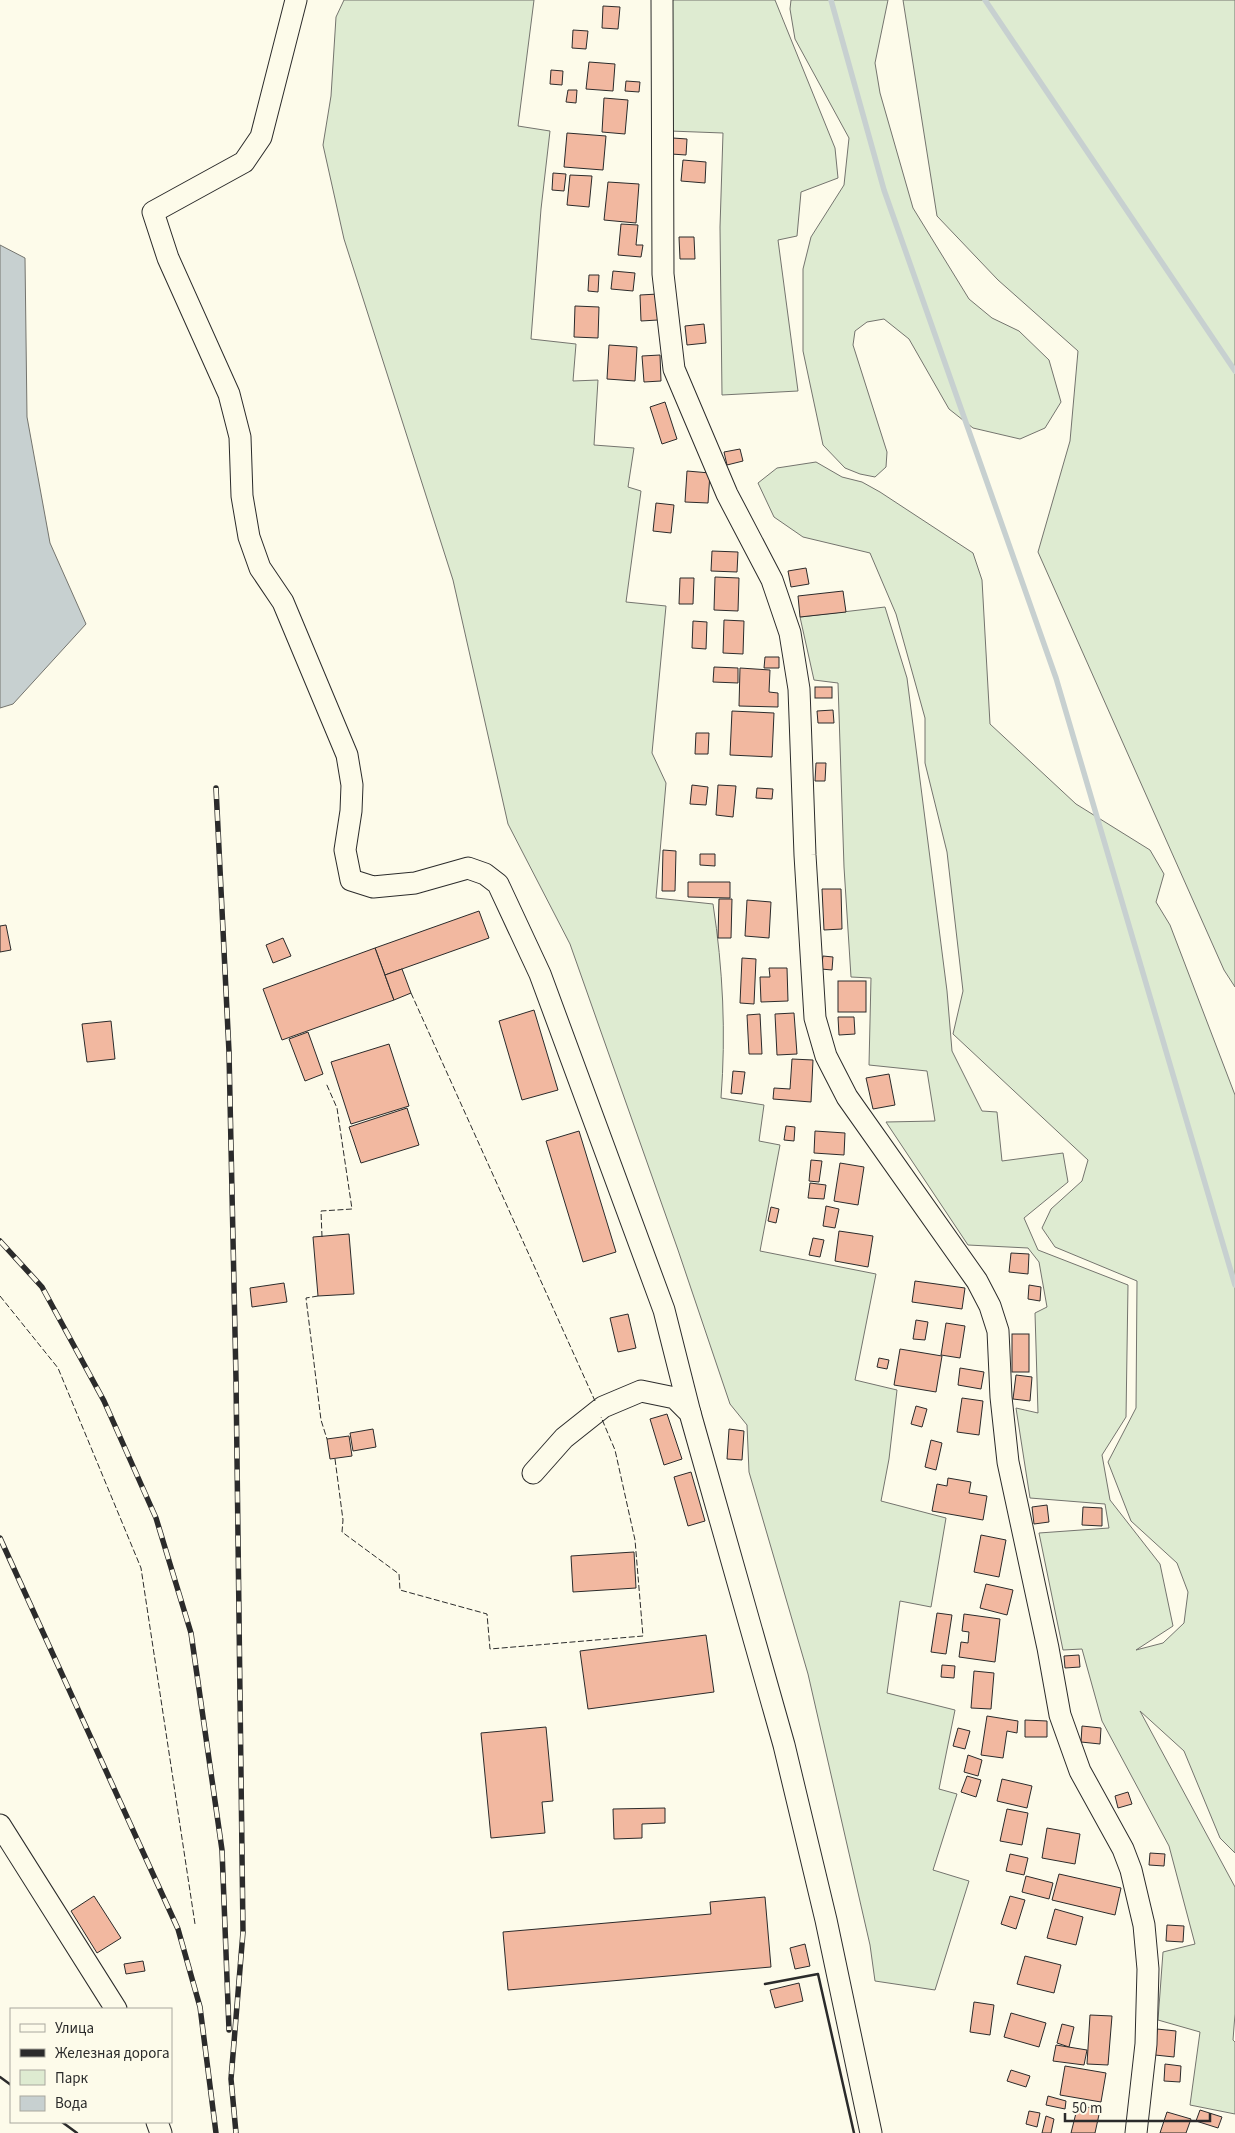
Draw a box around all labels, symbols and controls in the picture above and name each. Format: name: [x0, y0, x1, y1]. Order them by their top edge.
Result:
legend: [10, 2008, 172, 2123]
text: Улица: [55, 2018, 94, 2039]
text: Железная дорога: [55, 2043, 170, 2064]
text: Парк: [55, 2068, 89, 2089]
scale bar: [1065, 2090, 1210, 2122]
text: Вода: [55, 2093, 88, 2114]
text: 50 m: [1072, 2098, 1102, 2119]

